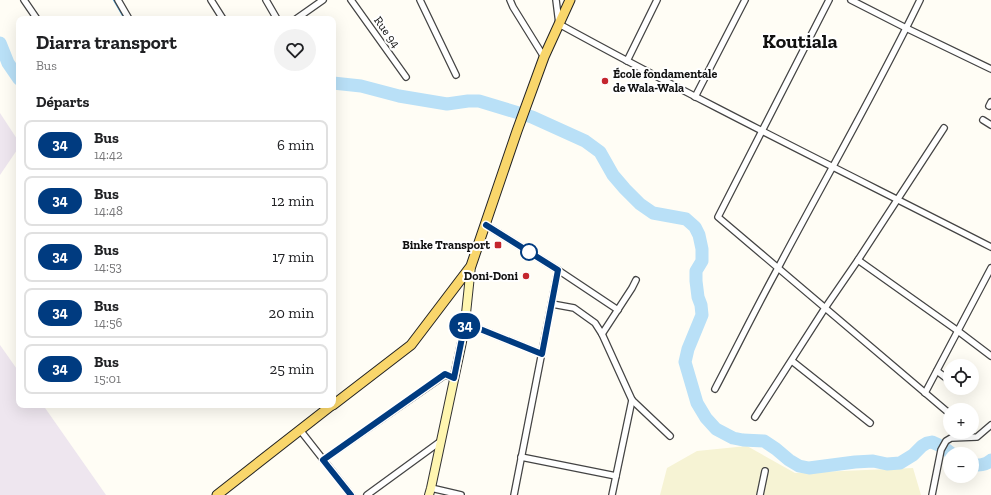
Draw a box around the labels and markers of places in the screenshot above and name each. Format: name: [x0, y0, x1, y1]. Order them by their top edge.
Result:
place label: École fondamentale de Wala-Wala: [613, 67, 718, 95]
marker: École fondamentale de Wala-Wala: [600, 76, 610, 86]
place label: Binke Transport: [402, 238, 490, 252]
marker: Binke Transport: [493, 240, 503, 250]
unlabelled marker: [520, 243, 538, 261]
place label: Doni-Doni: [464, 269, 518, 283]
marker: Doni-Doni: [521, 271, 531, 281]

